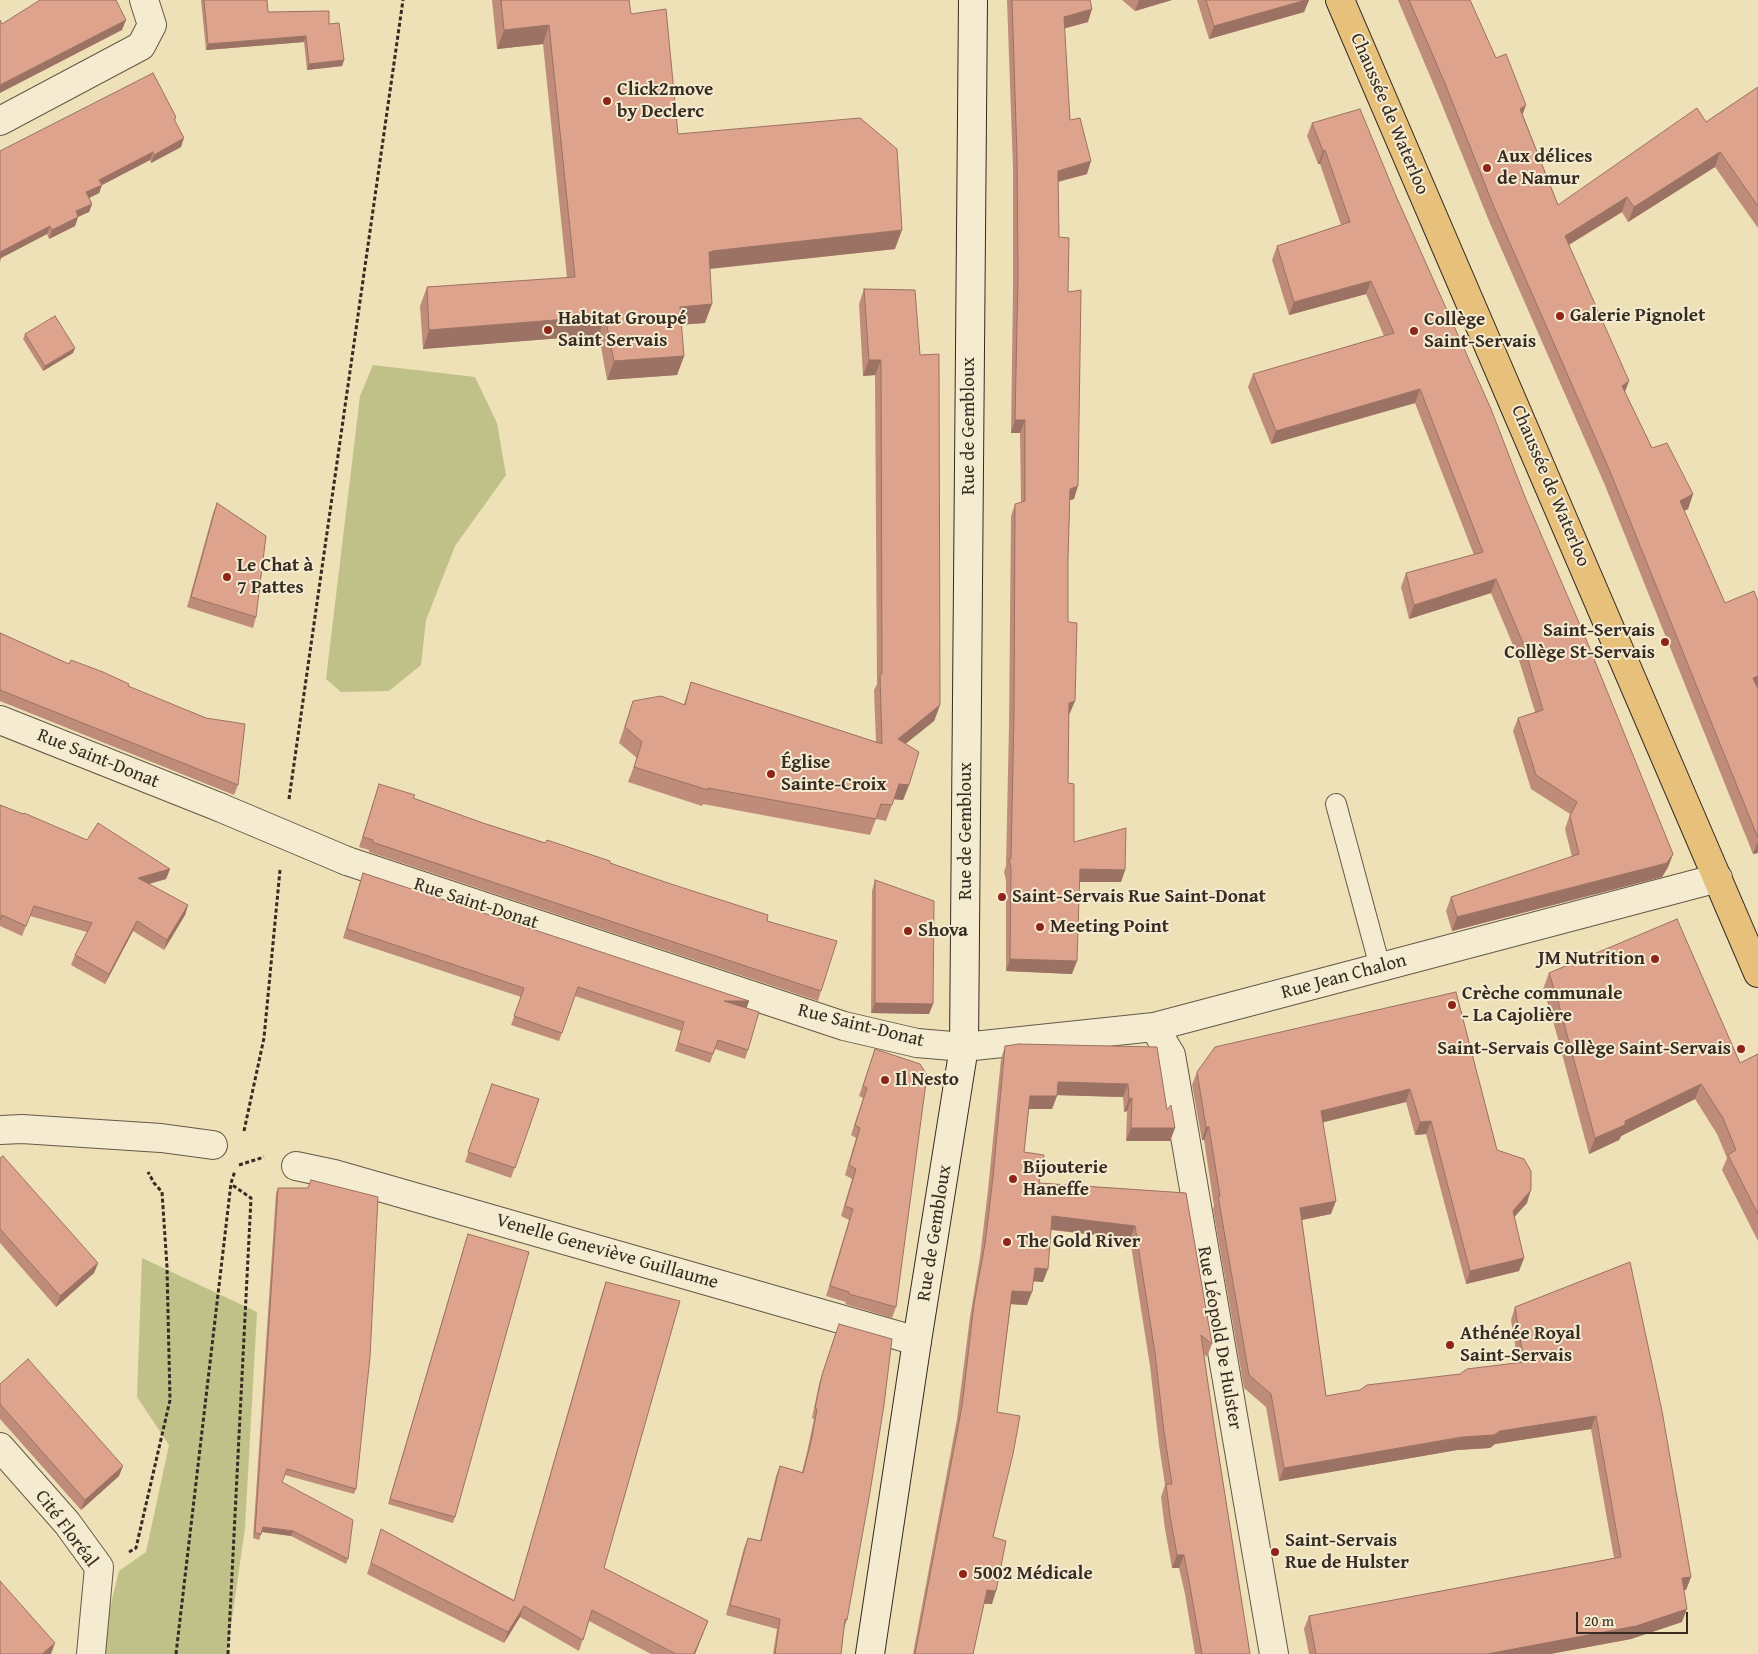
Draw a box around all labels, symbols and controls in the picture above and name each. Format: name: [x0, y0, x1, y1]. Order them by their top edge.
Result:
street label: Chaussée de Waterloo: [1345, 30, 1433, 198]
place label: Click2move by Declerc: [617, 79, 713, 123]
marker: Click2move by Declerc: [601, 95, 613, 107]
place label: Aux délices de Namur: [1497, 146, 1593, 190]
marker: Aux délices de Namur: [1481, 162, 1493, 174]
place label: Galerie Pignolet: [1570, 305, 1705, 327]
place label: Habitat Groupé Saint Servais: [558, 308, 687, 352]
place label: Collège Saint-Servais: [1424, 309, 1536, 353]
marker: Galerie Pignolet: [1554, 310, 1566, 322]
marker: Habitat Groupé Saint Servais: [542, 324, 554, 336]
marker: Collège Saint-Servais: [1408, 325, 1420, 337]
street label: Rue de Gembloux: [958, 357, 980, 495]
street label: Chaussée de Waterloo: [1506, 402, 1594, 570]
place label: Le Chat à 7 Pattes: [237, 555, 313, 599]
marker: Le Chat à 7 Pattes: [221, 571, 233, 583]
place label: Saint-Servais Collège St-Servais: [1504, 620, 1655, 664]
marker: Saint-Servais Collège St-Servais: [1659, 636, 1671, 648]
street label: Rue Saint-Donat: [34, 724, 162, 794]
place label: Église Sainte-Croix: [781, 752, 886, 796]
street label: Rue de Gembloux: [955, 762, 977, 900]
marker: Église Sainte-Croix: [765, 768, 777, 780]
street label: Rue Saint-Donat: [411, 873, 541, 935]
place label: Saint-Servais Rue Saint-Donat: [1012, 886, 1266, 908]
marker: Saint-Servais Rue Saint-Donat: [996, 891, 1008, 903]
place label: Meeting Point: [1050, 916, 1169, 938]
place label: Shova: [918, 920, 968, 942]
marker: Meeting Point: [1034, 921, 1046, 933]
marker: Shova: [902, 925, 914, 937]
place label: JM Nutrition: [1538, 948, 1645, 970]
street label: Rue Jean Chalon: [1279, 949, 1409, 1005]
marker: JM Nutrition: [1649, 953, 1661, 965]
place label: Crèche communale - La Cajolière: [1462, 983, 1623, 1027]
street label: Rue Saint-Donat: [795, 999, 927, 1053]
marker: Crèche communale - La Cajolière: [1446, 999, 1458, 1011]
place label: Saint-Servais Collège Saint-Servais: [1437, 1038, 1731, 1060]
marker: Saint-Servais Collège Saint-Servais: [1735, 1043, 1747, 1055]
place label: Il Nesto: [895, 1069, 959, 1091]
marker: Il Nesto: [879, 1074, 891, 1086]
place label: Bijouterie Haneffe: [1023, 1157, 1108, 1201]
street label: Rue de Gembloux: [913, 1163, 957, 1303]
marker: Bijouterie Haneffe: [1007, 1173, 1019, 1185]
street label: Venelle Geneviève Guillaume: [493, 1209, 721, 1295]
place label: The Gold River: [1017, 1231, 1141, 1253]
marker: The Gold River: [1001, 1236, 1013, 1248]
street label: Rue Léopold De Hulster: [1192, 1245, 1246, 1431]
place label: Athénée Royal Saint-Servais: [1460, 1323, 1581, 1367]
marker: Athénée Royal Saint-Servais: [1444, 1339, 1456, 1351]
street label: Cité Floréal: [30, 1486, 102, 1572]
place label: Saint-Servais Rue de Hulster: [1285, 1530, 1409, 1574]
marker: Saint-Servais Rue de Hulster: [1269, 1546, 1281, 1558]
place label: 5002 Médicale: [973, 1563, 1093, 1585]
marker: 5002 Médicale: [957, 1568, 969, 1580]
scale bar: [1578, 1602, 1690, 1634]
text: 20 m: [1584, 1610, 1614, 1631]

